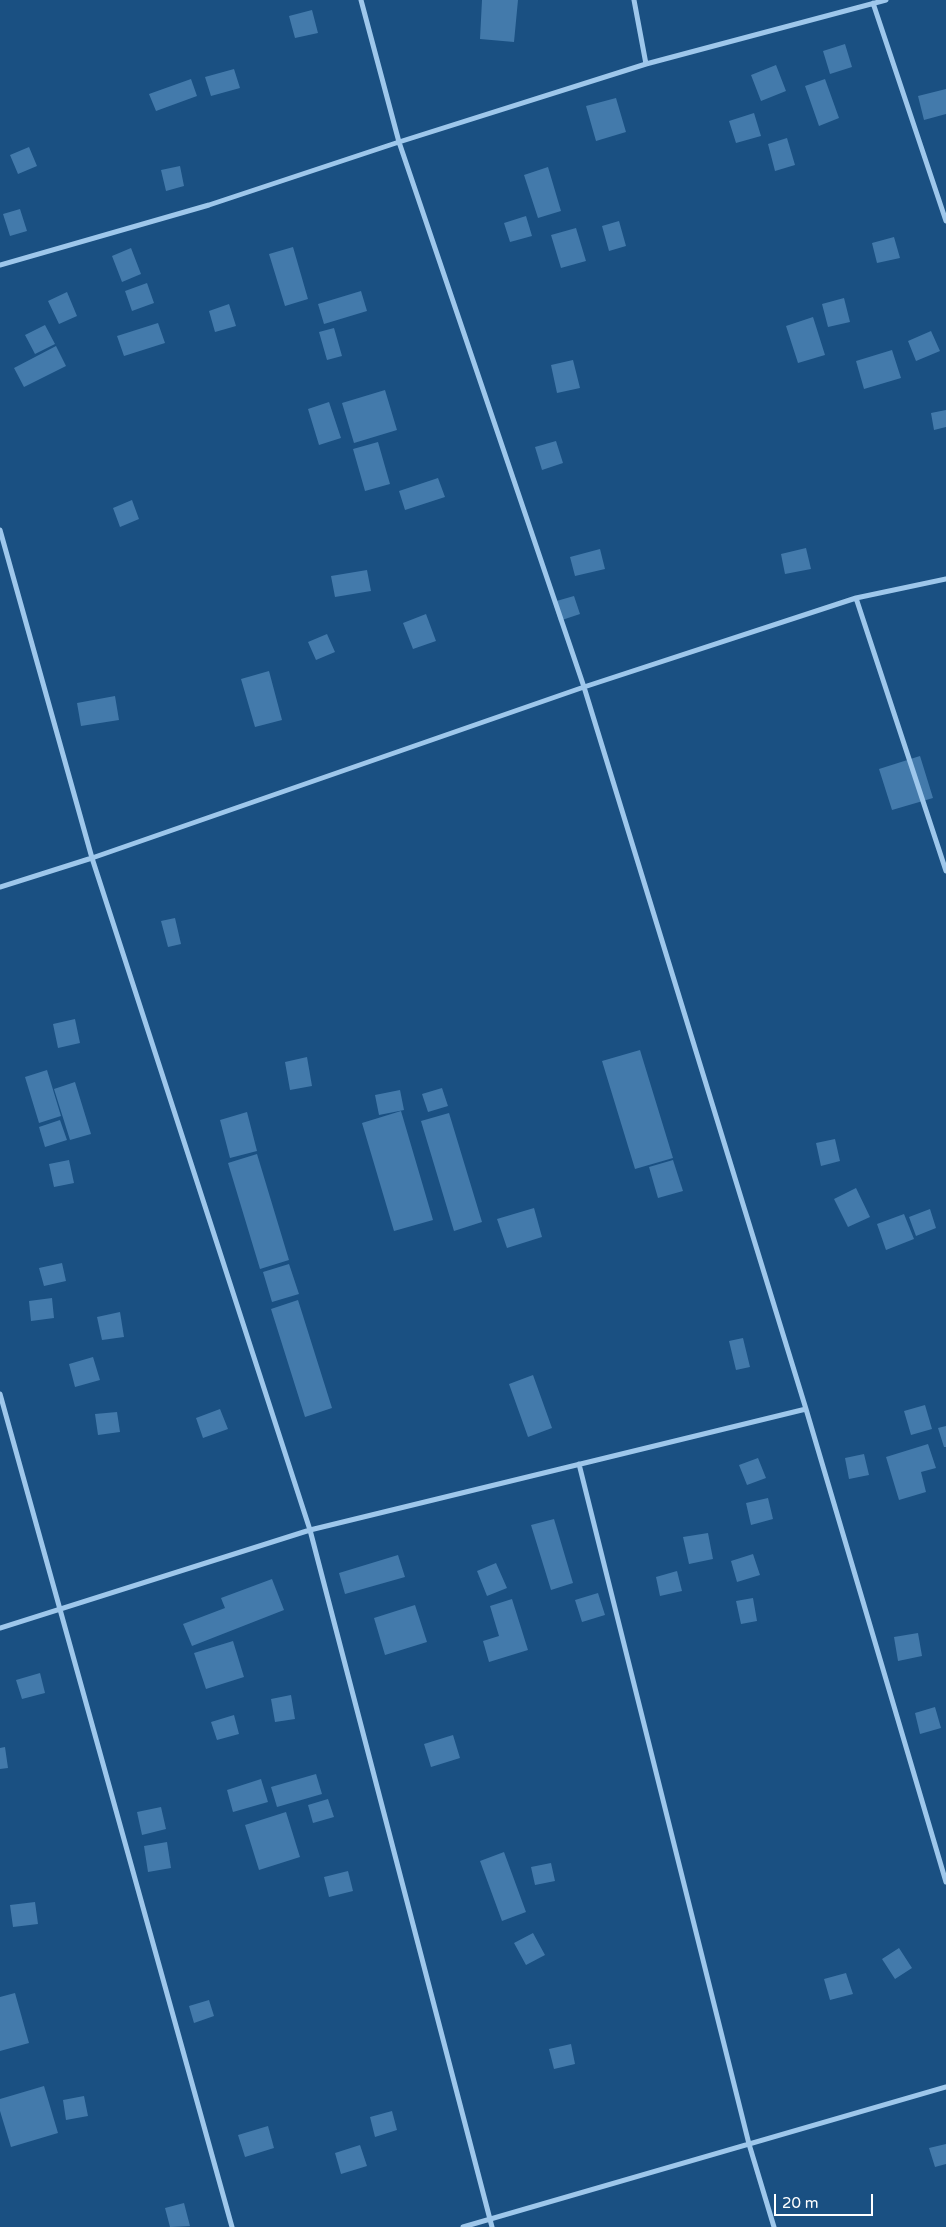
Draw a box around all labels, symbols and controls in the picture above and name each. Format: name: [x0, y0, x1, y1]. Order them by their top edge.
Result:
scale bar: [776, 2184, 875, 2216]
text: 20 m: [782, 2194, 819, 2212]

